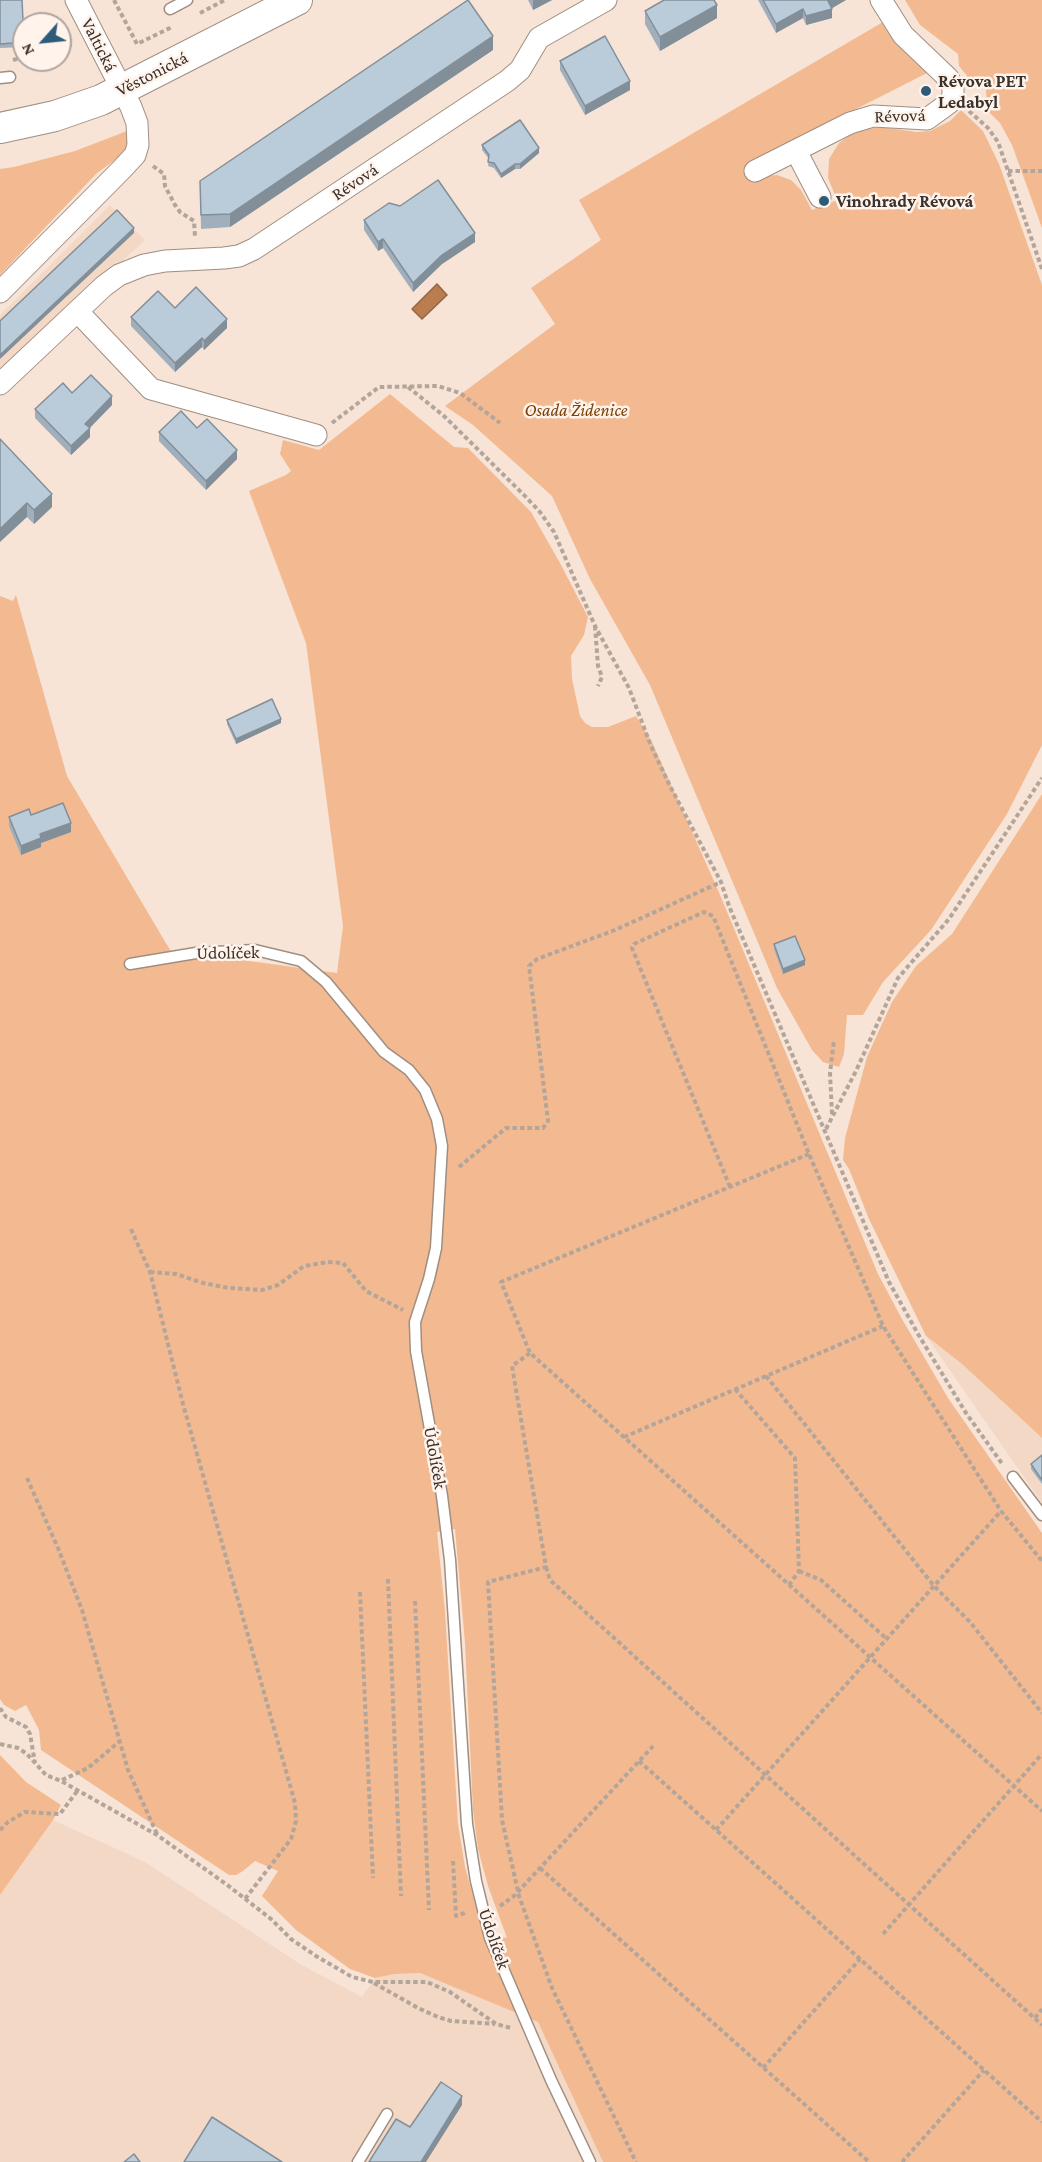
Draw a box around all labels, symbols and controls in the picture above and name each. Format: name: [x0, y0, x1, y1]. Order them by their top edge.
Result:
north arrow: [12, 12, 72, 72]
street label: Valtická: [76, 15, 122, 75]
text: N: [17, 41, 37, 58]
street label: Věstonická: [112, 47, 192, 101]
place label: Révova PET Ledabyl: [938, 70, 1026, 112]
marker: Révova PET Ledabyl: [919, 84, 933, 98]
street label: Révová: [874, 104, 926, 128]
street label: Révová: [328, 159, 382, 205]
place label: Vinohrady Révová: [836, 190, 973, 212]
marker: Vinohrady Révová: [817, 194, 831, 208]
park label: Osada Židenice: [524, 399, 628, 421]
street label: Údolíček: [196, 942, 260, 964]
street label: Údolíček: [419, 1425, 451, 1491]
street label: Údolíček: [474, 1906, 514, 1972]

